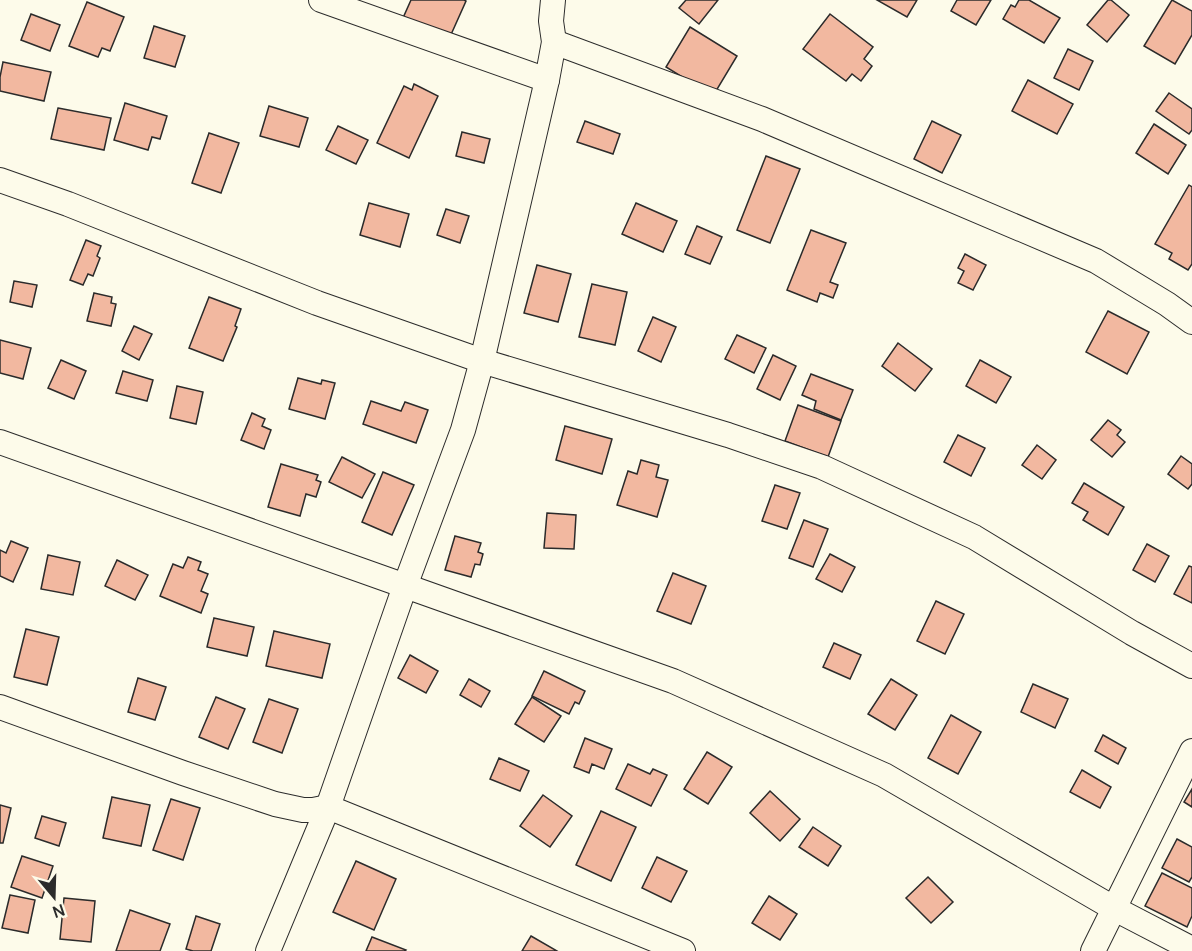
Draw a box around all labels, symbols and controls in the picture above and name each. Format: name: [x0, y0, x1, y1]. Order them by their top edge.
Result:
north arrow: [24, 867, 84, 927]
text: N: [50, 899, 68, 923]

